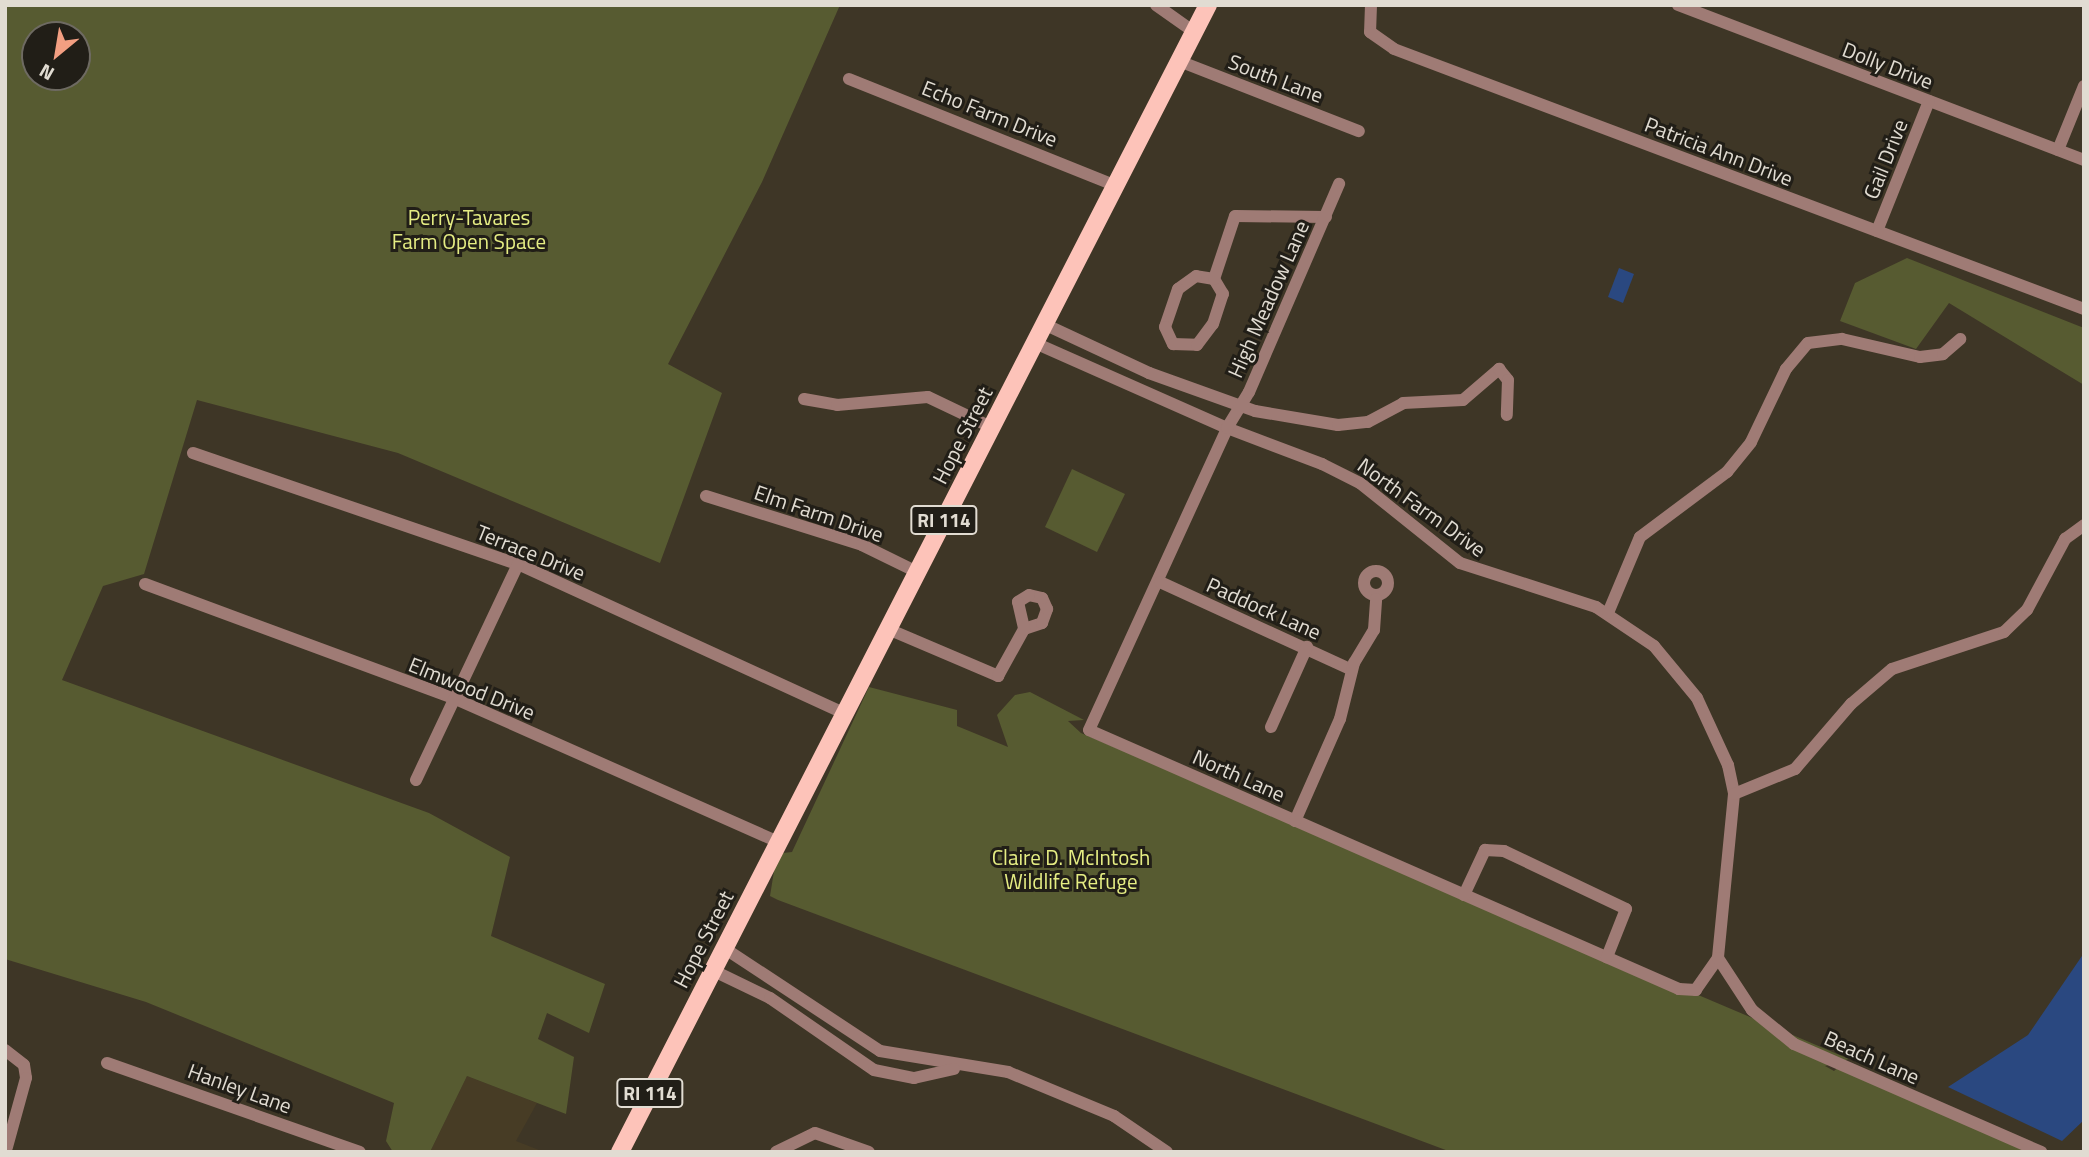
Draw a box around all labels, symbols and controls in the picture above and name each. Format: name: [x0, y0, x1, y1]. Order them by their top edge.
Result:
north arrow: [21, 21, 91, 91]
street label: Dolly Drive: [1839, 36, 1937, 94]
street label: South Lane: [1225, 48, 1327, 108]
text: N: [33, 57, 59, 89]
street label: Echo Farm Drive: [919, 74, 1061, 152]
street label: Patricia Ann Drive: [1641, 111, 1797, 191]
street label: Gail Drive: [1858, 116, 1912, 202]
park label: Perry-Tavares Farm Open Space: [392, 204, 546, 254]
street label: High Meadow Lane: [1222, 217, 1314, 381]
street label: Hope Street: [927, 382, 997, 488]
street label: North Farm Drive: [1353, 452, 1491, 562]
street label: Elm Farm Drive: [751, 479, 887, 547]
road number: RI 114: [909, 505, 979, 536]
street label: Terrace Drive: [473, 519, 589, 585]
street label: Paddock Lane: [1203, 572, 1325, 644]
street label: Elmwood Drive: [405, 651, 539, 725]
street label: North Lane: [1189, 744, 1289, 806]
park label: Claire D. McIntosh Wildlife Refuge: [992, 844, 1150, 894]
street label: Hope Street: [668, 886, 738, 992]
street label: Beach Lane: [1820, 1025, 1924, 1089]
street label: Hanley Lane: [185, 1058, 295, 1118]
road number: RI 114: [615, 1078, 685, 1108]

